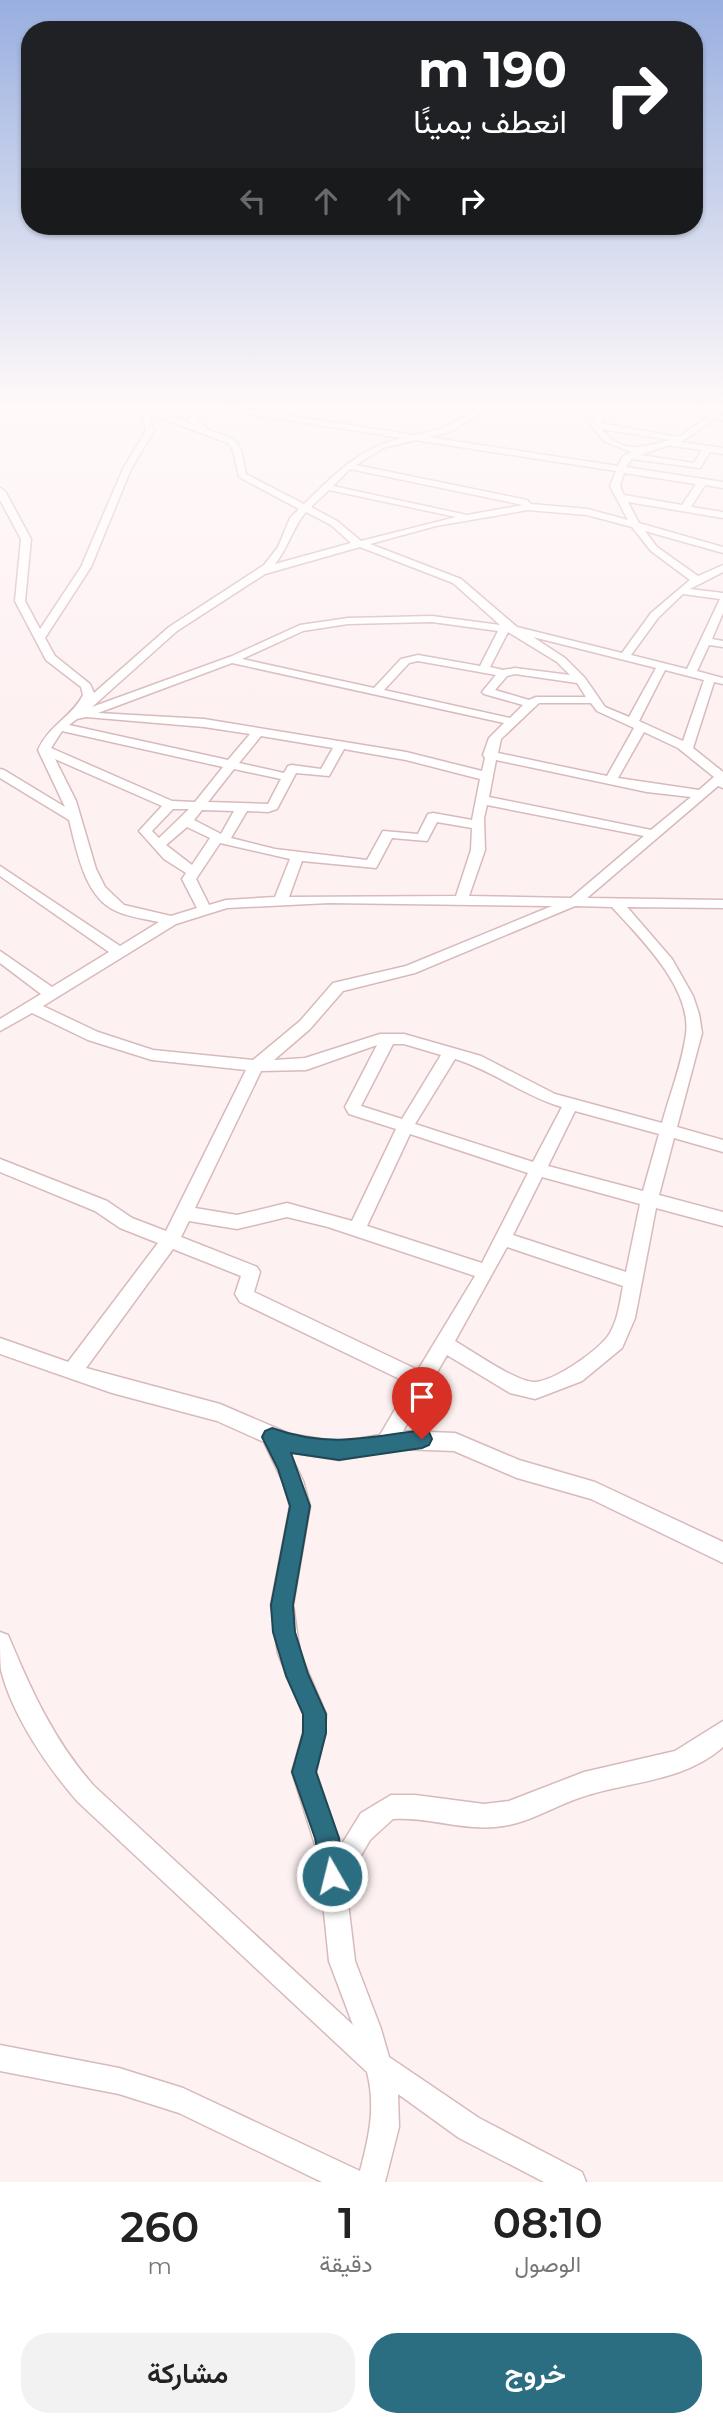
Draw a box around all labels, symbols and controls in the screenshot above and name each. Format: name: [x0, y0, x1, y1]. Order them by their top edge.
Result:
text: 190 m: [418, 40, 567, 99]
icon: right: [591, 49, 682, 140]
text: انعطف يمينًا: [413, 102, 567, 141]
icon: left: [234, 182, 272, 220]
icon: ahead: [307, 182, 345, 220]
icon: ahead: [380, 182, 418, 220]
icon: right: [453, 182, 491, 220]
pin: [392, 1367, 452, 1439]
icon: arrive: [403, 1378, 441, 1416]
position arrow: [295, 1839, 369, 1913]
text: 1: [338, 2197, 354, 2249]
text: 08:10: [493, 2197, 603, 2249]
text: 260: [120, 2201, 199, 2253]
text: دقيقة: [319, 2250, 373, 2278]
text: الوصول: [515, 2250, 581, 2278]
text: m: [147, 2252, 172, 2280]
button: مشاركة: [21, 2333, 355, 2413]
button: خروج: [369, 2333, 702, 2413]

